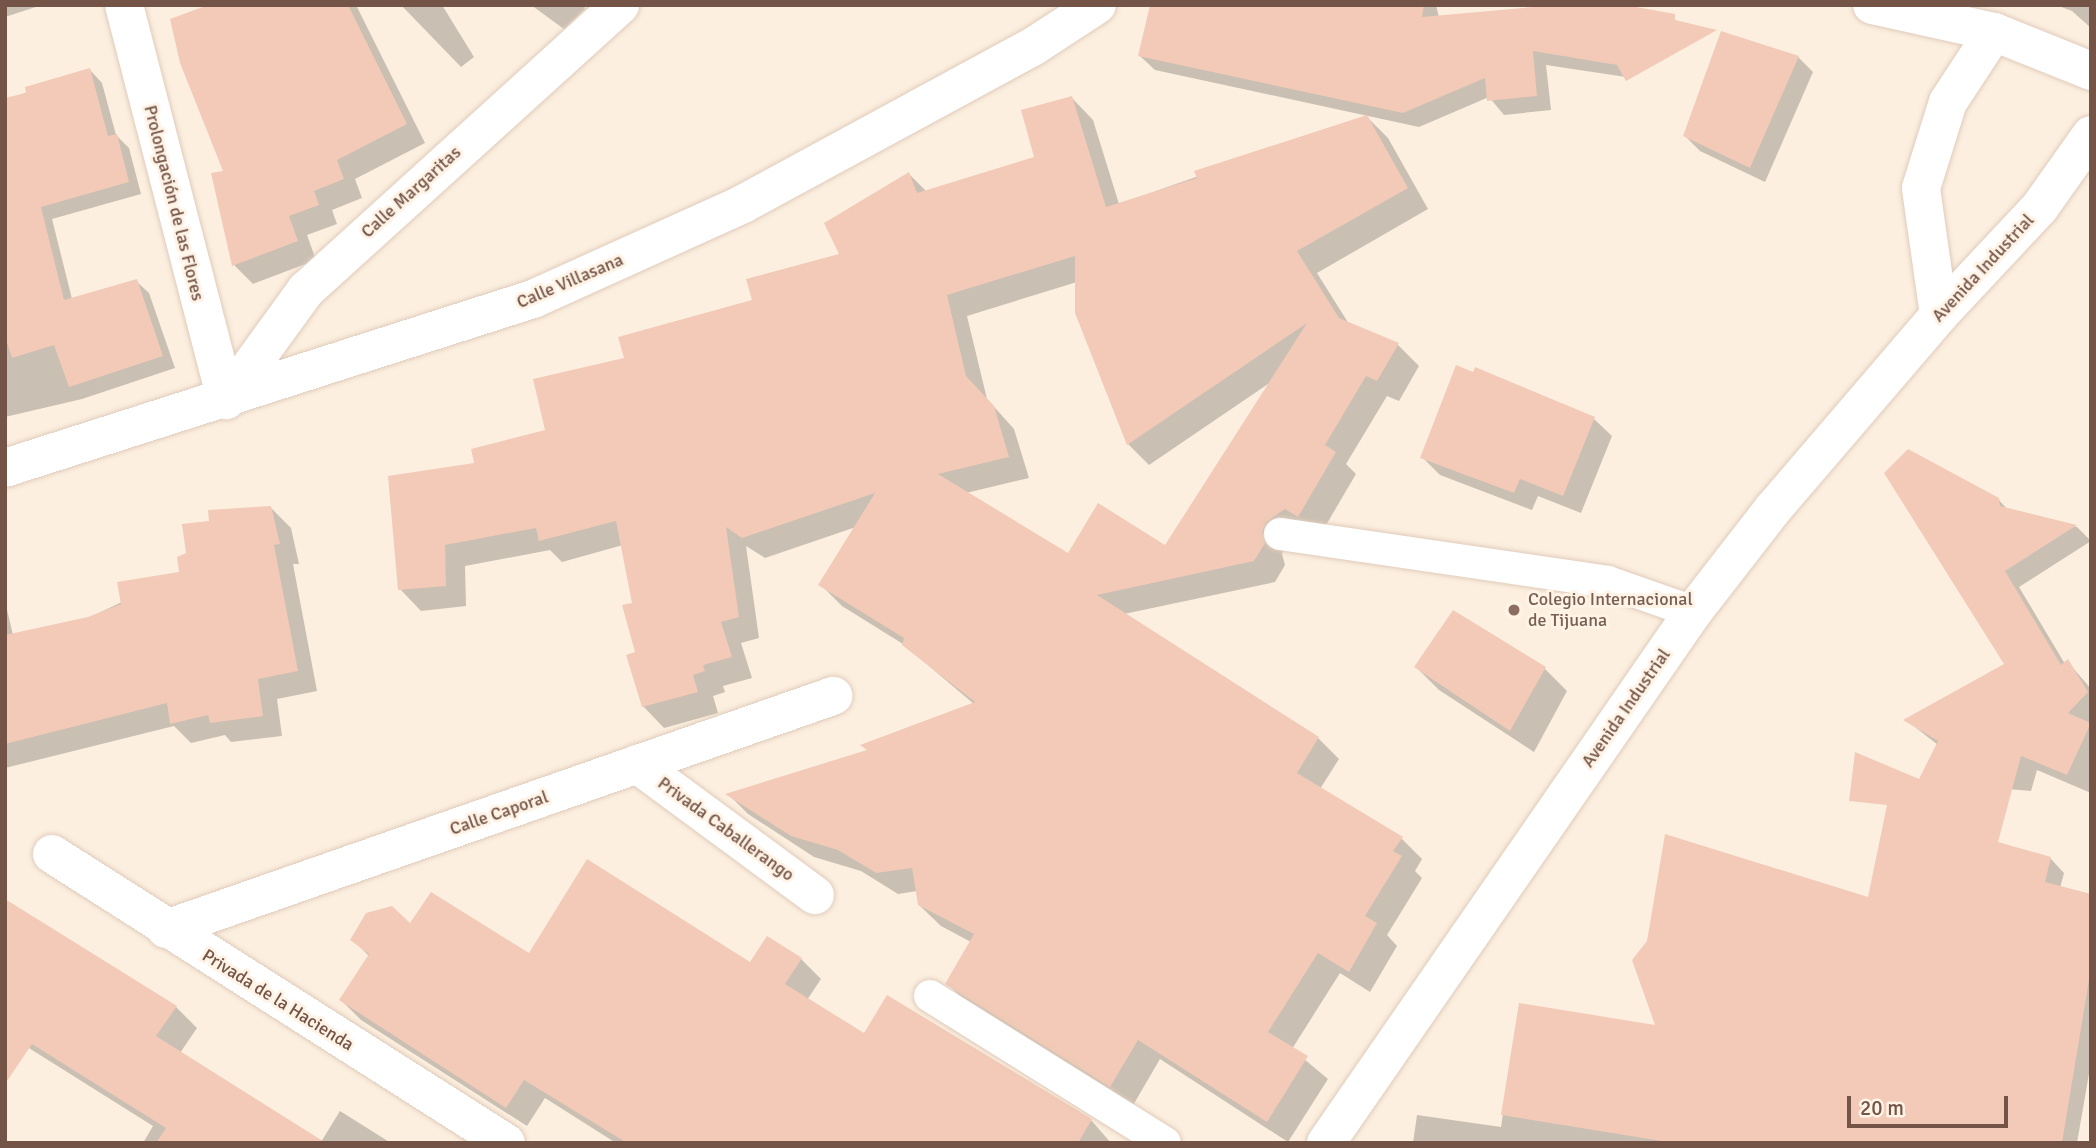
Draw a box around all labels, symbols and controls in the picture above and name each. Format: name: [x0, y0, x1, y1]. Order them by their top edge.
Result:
street label: Prolongación de las Flores: [139, 103, 209, 303]
street label: Calle Margaritas: [357, 142, 465, 242]
street label: Avenida Industrial: [1927, 209, 2039, 327]
street label: Calle Villasana: [513, 249, 627, 313]
place label: Colegio Internacional de Tijuana: [1528, 589, 1693, 632]
marker: Colegio Internacional de Tijuana: [1506, 602, 1522, 618]
street label: Avenida Industrial: [1577, 645, 1675, 771]
street label: Privada Caballerango: [654, 772, 798, 886]
street label: Calle Caporal: [447, 786, 551, 840]
street label: Privada de la Hacienda: [198, 945, 358, 1055]
scale bar: [1851, 1082, 2012, 1126]
text: 20 m: [1860, 1095, 1904, 1121]

